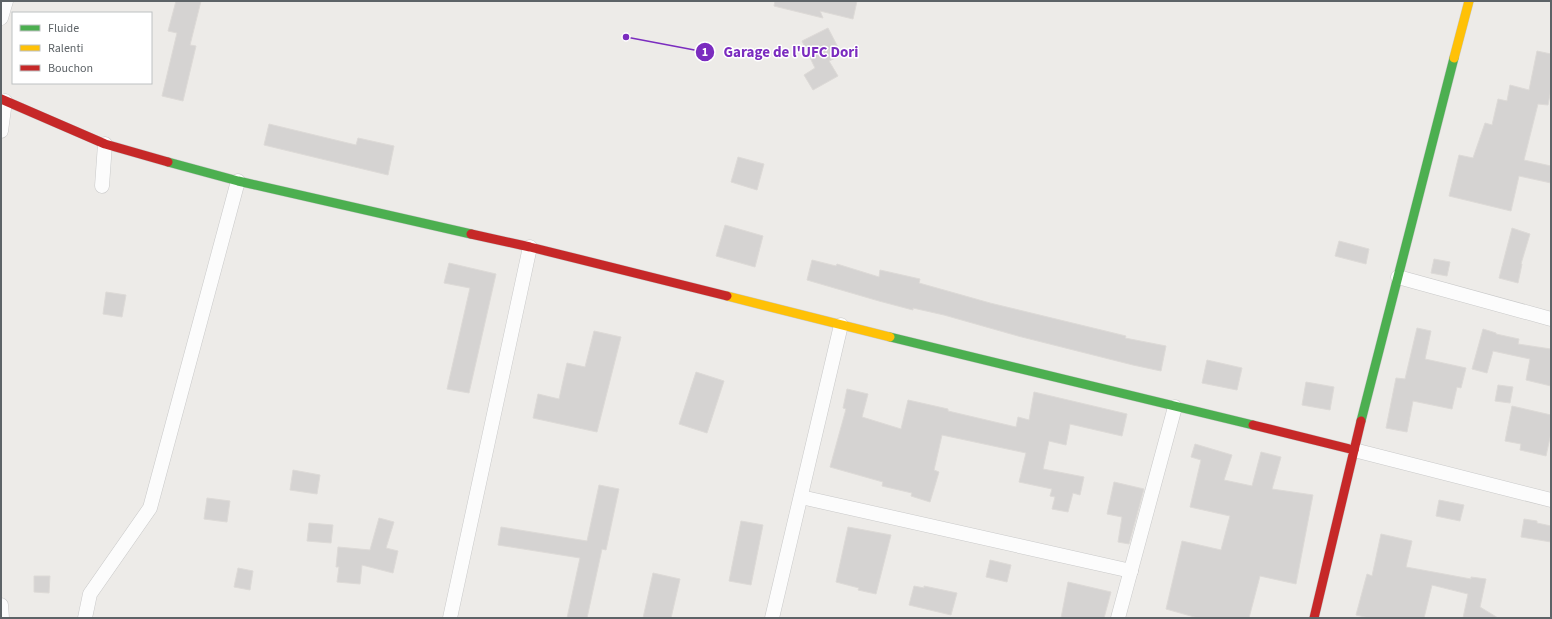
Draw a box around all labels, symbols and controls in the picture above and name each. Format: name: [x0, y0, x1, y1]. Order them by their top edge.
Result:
legend: [12, 12, 152, 84]
text: Fluide: [48, 20, 79, 37]
callout: Garage de l'UFC Dori: [695, 38, 866, 65]
text: Ralenti: [48, 40, 83, 57]
text: Garage de l'UFC Dori: [724, 42, 858, 63]
text: 1: [702, 44, 708, 61]
text: Bouchon: [48, 60, 93, 77]

